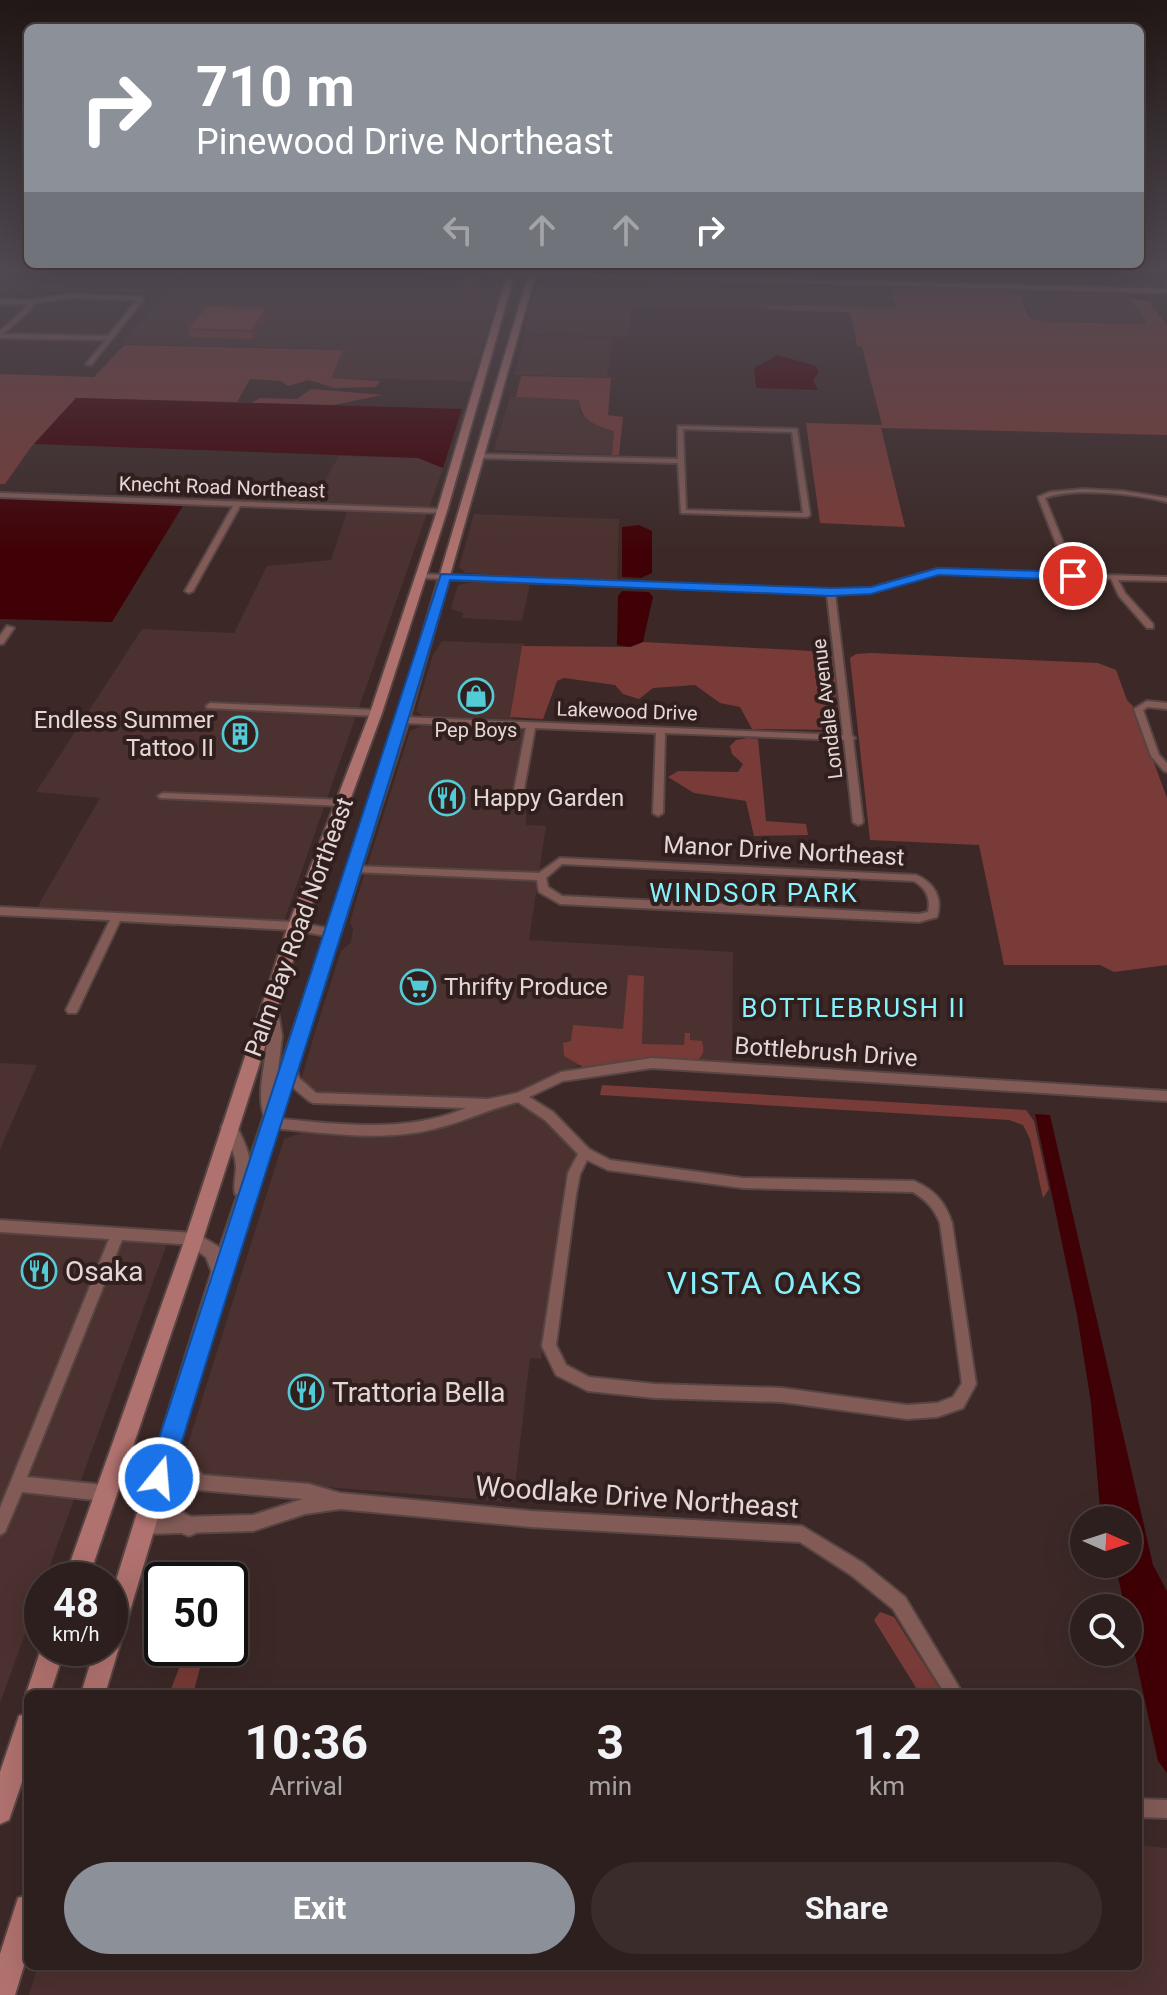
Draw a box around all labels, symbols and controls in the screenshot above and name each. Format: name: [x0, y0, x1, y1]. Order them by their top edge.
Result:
text: 710 m: [196, 54, 355, 120]
icon: right: [64, 56, 168, 160]
text: Pinewood Drive Northeast: [196, 121, 614, 163]
icon: left: [436, 208, 480, 252]
icon: ahead: [520, 208, 564, 252]
icon: ahead: [604, 208, 648, 252]
icon: right: [688, 208, 732, 252]
street label: Knecht Road Northeast: [118, 471, 326, 503]
pin: [1039, 542, 1107, 610]
icon: arrive: [1051, 554, 1095, 598]
street label: Londale Avenue: [806, 637, 848, 781]
shop icon: Pep Boys: [457, 677, 495, 715]
street label: Lakewood Drive: [556, 697, 698, 725]
place label: Endless Summer Tattoo II: [34, 706, 214, 762]
building icon: Endless Summer Tattoo II: [221, 715, 259, 753]
place label: Pep Boys: [435, 718, 517, 742]
restaurant icon: Happy Garden: [428, 779, 466, 817]
place label: Happy Garden: [473, 784, 624, 812]
street label: Palm Bay Road Northeast: [239, 793, 359, 1060]
street label: Manor Drive Northeast: [663, 831, 905, 871]
district label: WINDSOR PARK: [649, 878, 859, 908]
supermarket icon: Thrifty Produce: [399, 968, 437, 1006]
place label: Thrifty Produce: [444, 973, 608, 1001]
district label: BOTTLEBRUSH II: [741, 993, 967, 1023]
street label: Bottlebrush Drive: [734, 1032, 918, 1072]
restaurant icon: Osaka: [20, 1252, 58, 1290]
place label: Osaka: [65, 1255, 143, 1288]
district label: VISTA OAKS: [667, 1264, 863, 1302]
restaurant icon: Trattoria Bella: [287, 1373, 325, 1411]
place label: Trattoria Bella: [332, 1376, 505, 1409]
position arrow: [117, 1436, 201, 1520]
street label: Woodlake Drive Northeast: [474, 1469, 800, 1525]
north arrow: [1070, 1506, 1142, 1578]
map controls: [1070, 1506, 1142, 1666]
speed limit sign: 50: [144, 1562, 248, 1666]
text: 48: [53, 1580, 99, 1627]
button: search: [1070, 1594, 1142, 1666]
text: km/h: [53, 1622, 99, 1646]
text: 10:36: [244, 1714, 368, 1771]
text: 3: [597, 1714, 624, 1771]
text: 1.2: [853, 1714, 922, 1771]
text: Arrival: [269, 1771, 343, 1801]
text: min: [589, 1771, 632, 1801]
text: km: [869, 1771, 905, 1801]
button: Exit: [64, 1862, 575, 1954]
button: Share: [591, 1862, 1102, 1954]

